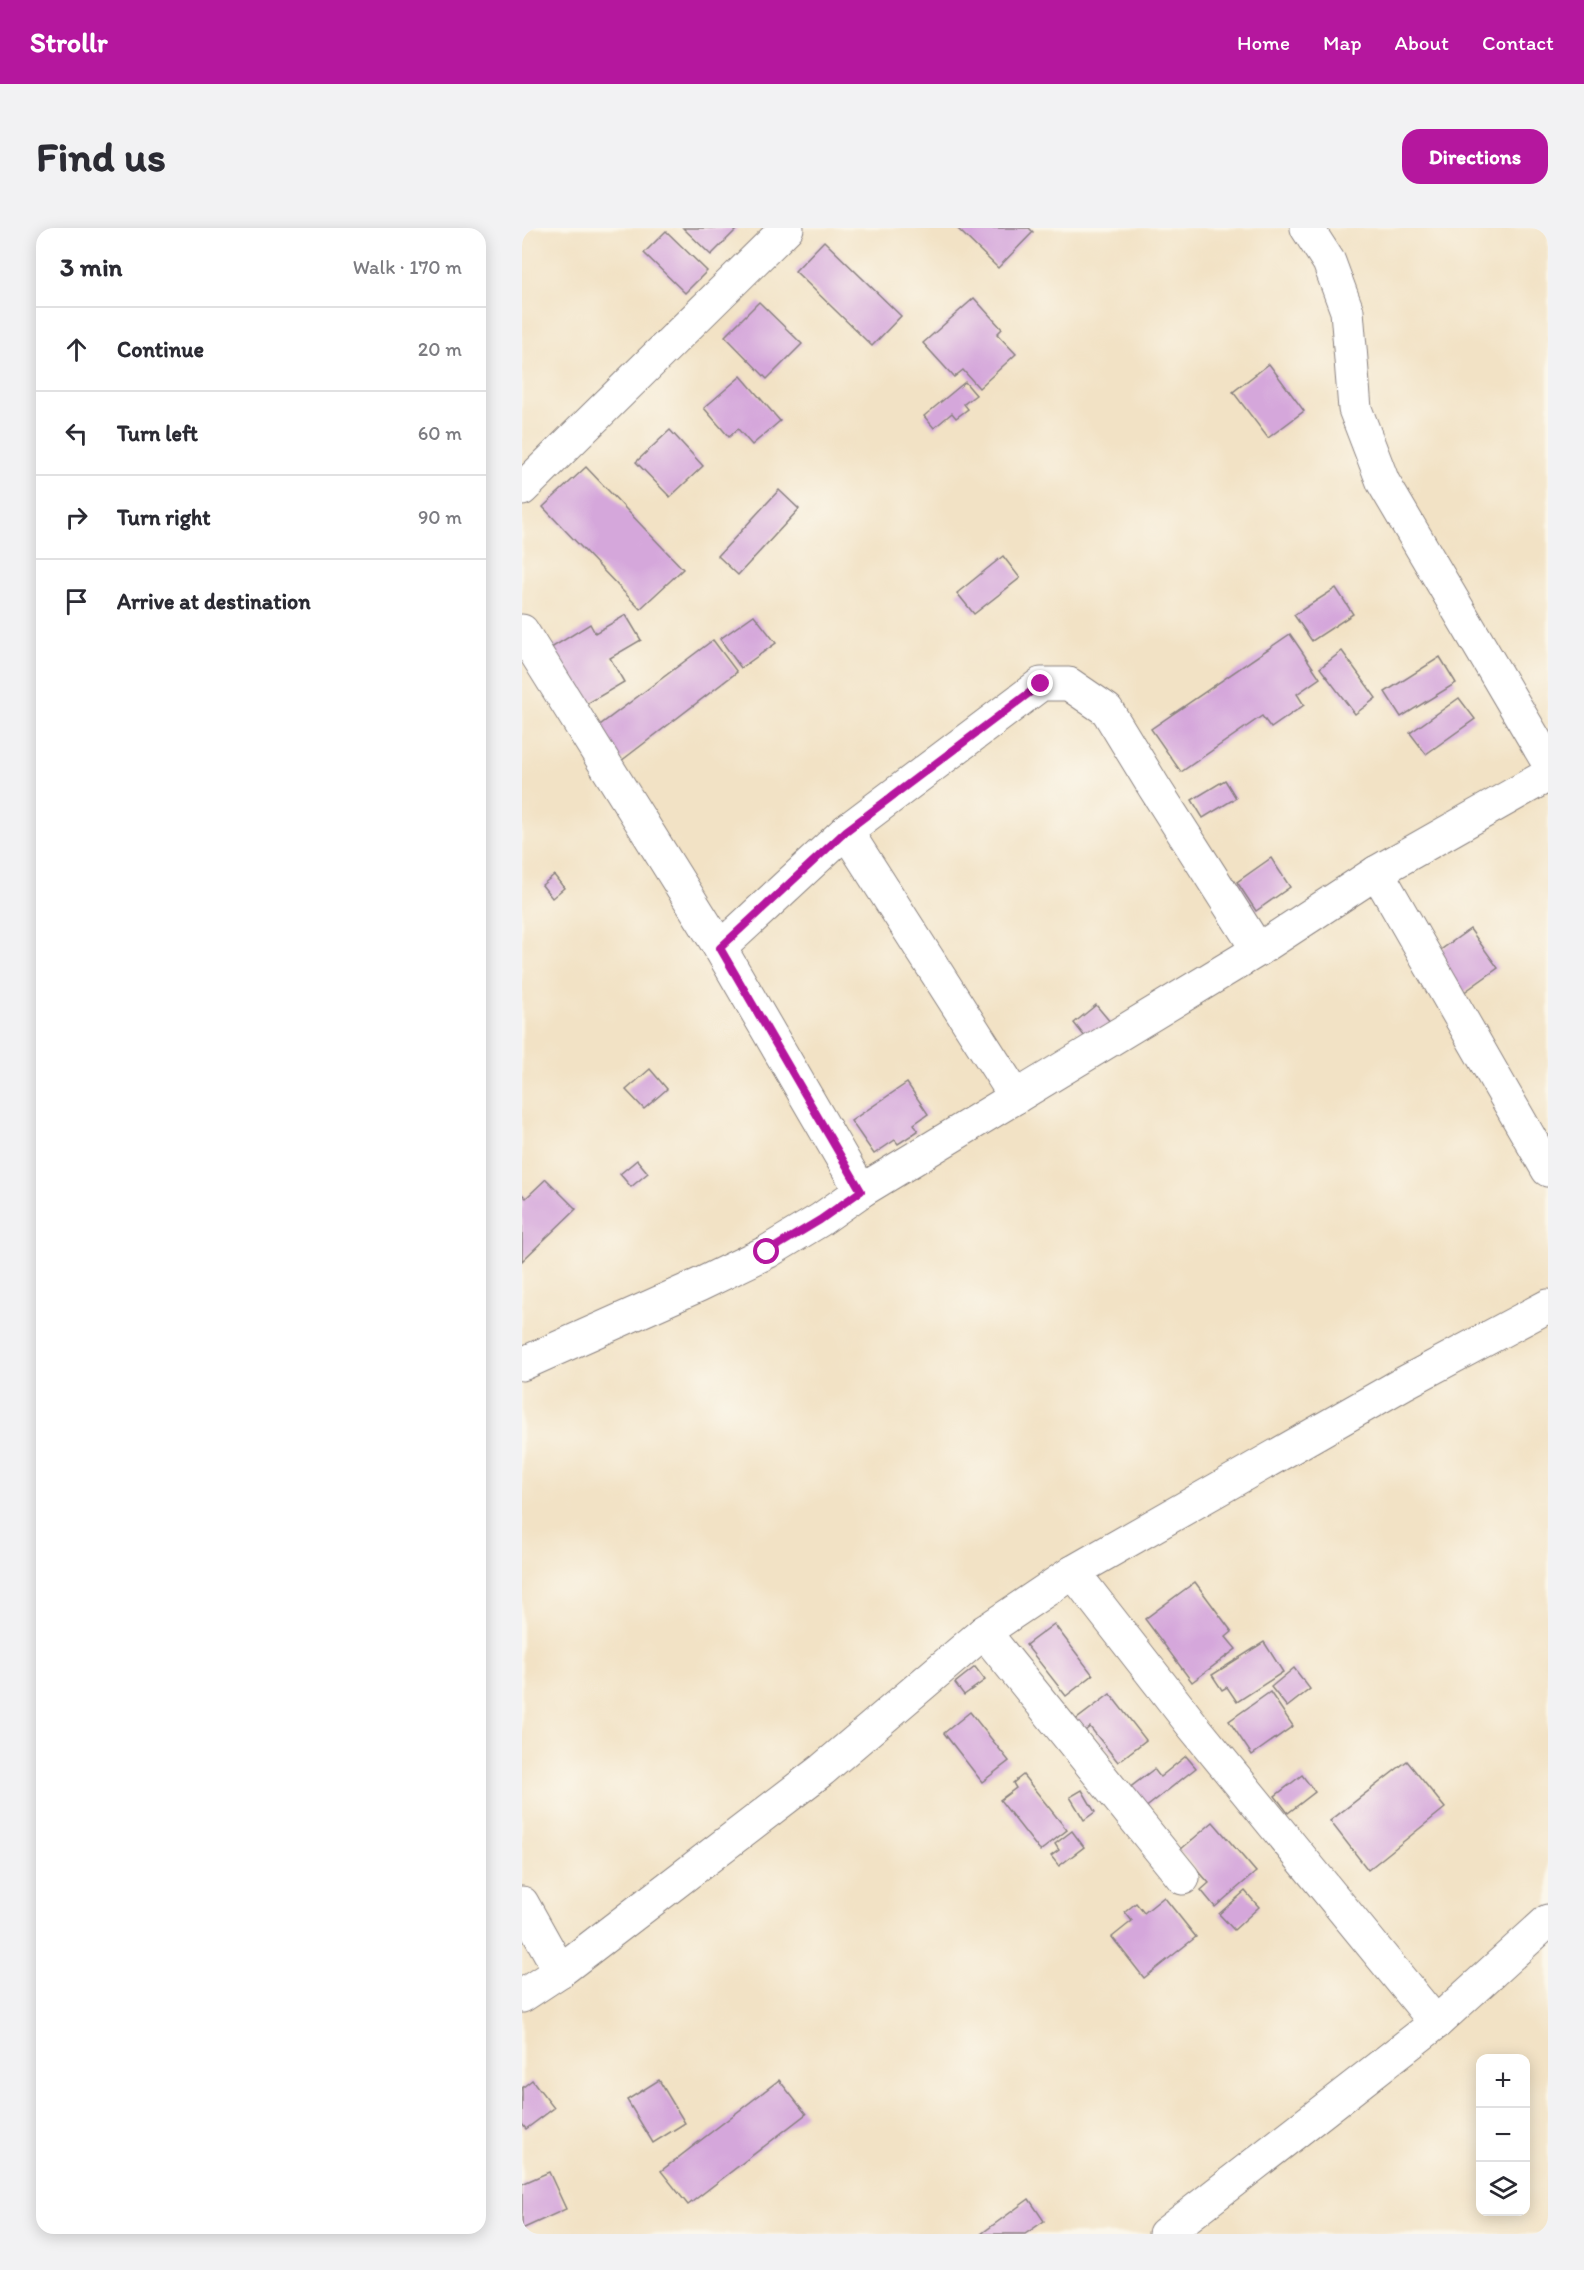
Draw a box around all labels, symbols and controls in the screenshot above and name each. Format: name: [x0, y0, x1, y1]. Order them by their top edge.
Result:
text: Strollr: [30, 25, 108, 59]
text: Home: [1237, 30, 1290, 55]
text: Map: [1323, 30, 1362, 55]
text: About: [1395, 30, 1449, 55]
text: Contact: [1482, 30, 1554, 55]
button: Directions: [1402, 129, 1548, 184]
text: Find us: [36, 131, 166, 182]
text: 3 min: [60, 251, 122, 283]
text: Walk · 170 m: [353, 255, 462, 279]
icon: ahead: [60, 333, 93, 366]
text: Continue: [117, 336, 204, 363]
text: 20 m: [418, 337, 462, 361]
icon: left: [60, 417, 93, 450]
text: Turn left: [117, 420, 198, 447]
text: 60 m: [418, 421, 462, 445]
icon: right: [60, 501, 93, 534]
text: Turn right: [117, 504, 211, 531]
text: 90 m: [418, 505, 462, 529]
icon: arrive: [60, 585, 93, 618]
text: Arrive at destination: [117, 588, 311, 615]
route end: [1027, 670, 1053, 696]
route start: [753, 1238, 779, 1264]
map controls: [1476, 2054, 1530, 2216]
button: +: [1476, 2054, 1530, 2108]
button: −: [1476, 2108, 1530, 2162]
button: layers: [1476, 2162, 1530, 2216]

